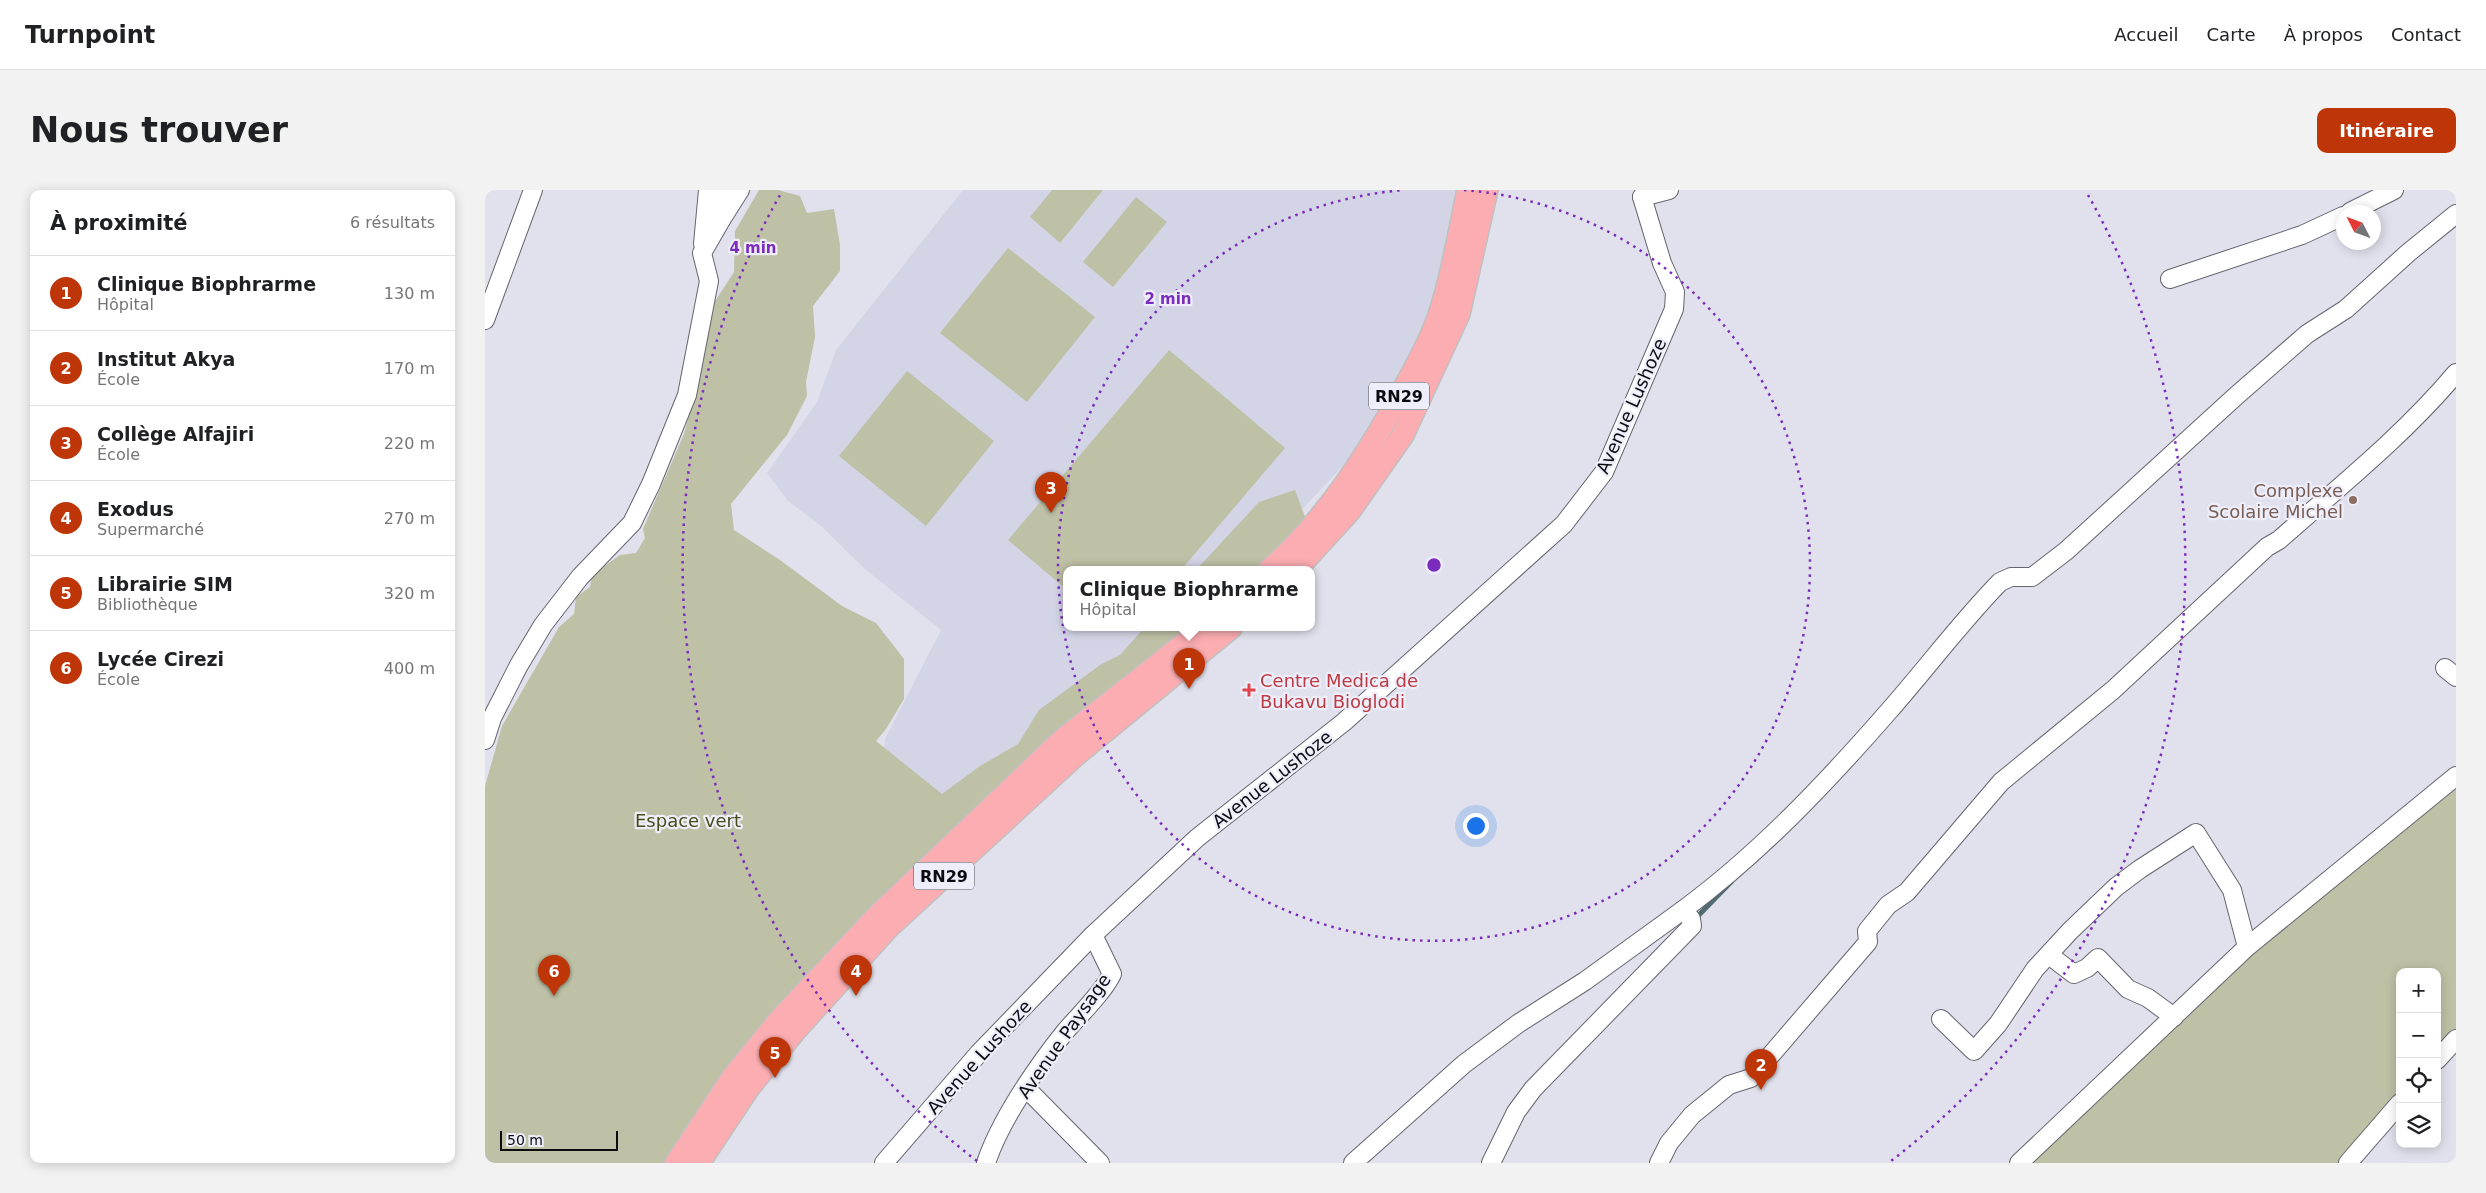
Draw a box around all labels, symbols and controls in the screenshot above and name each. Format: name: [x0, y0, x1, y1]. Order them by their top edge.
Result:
text: Turnpoint: [25, 21, 155, 49]
text: Accueil: [2114, 24, 2179, 45]
text: Carte: [2207, 24, 2256, 45]
text: À propos: [2284, 24, 2363, 45]
text: Contact: [2391, 24, 2461, 45]
button: Itinéraire: [2317, 108, 2456, 153]
text: Nous trouver: [30, 110, 288, 150]
north arrow: [2336, 205, 2381, 250]
text: À proximité: [50, 211, 187, 235]
text: 6 résultats: [350, 213, 435, 232]
text: 4 min: [729, 239, 777, 257]
text: Clinique Biophrarme: [97, 273, 316, 295]
text: 1: [60, 284, 72, 303]
text: 130 m: [384, 284, 435, 303]
text: 2 min: [1144, 290, 1192, 308]
text: Hôpital: [97, 295, 154, 314]
street label: Avenue Lushoze: [1592, 335, 1670, 477]
text: Institut Akya: [97, 348, 235, 370]
text: 2: [60, 359, 72, 378]
text: 170 m: [384, 359, 435, 378]
text: École: [97, 370, 140, 389]
road number: RN29: [1369, 382, 1429, 410]
text: Collège Alfajiri: [97, 423, 254, 445]
text: 3: [60, 434, 72, 453]
text: 220 m: [384, 434, 435, 453]
text: École: [97, 445, 140, 464]
pin: 3: [1035, 472, 1067, 513]
place label: Complexe Scolaire Michel: [2208, 480, 2343, 522]
marker: Complexe Scolaire Michel: [2347, 494, 2359, 506]
text: Exodus: [97, 498, 174, 520]
text: 4: [60, 509, 72, 528]
text: 270 m: [384, 509, 435, 528]
text: Supermarché: [97, 520, 204, 539]
centre of rings: [1425, 556, 1443, 574]
popup: [1063, 566, 1315, 631]
text: Librairie SIM: [97, 573, 233, 595]
text: Clinique Biophrarme: [1079, 578, 1299, 600]
text: 5: [60, 584, 72, 603]
text: 320 m: [384, 584, 435, 603]
text: Bibliothèque: [97, 595, 198, 614]
text: Hôpital: [1079, 600, 1136, 619]
text: Lycée Cirezi: [97, 648, 224, 670]
pin: 1: [1173, 648, 1205, 689]
text: 6: [60, 659, 72, 678]
text: 400 m: [384, 659, 435, 678]
text: École: [97, 670, 140, 689]
place label: Centre Medica de Bukavu Bioglodi: [1260, 670, 1418, 712]
marker: Centre Medica de Bukavu Bioglodi: [1242, 683, 1256, 697]
street label: Avenue Lushoze: [1208, 726, 1336, 832]
park label: Espace vert: [635, 810, 741, 831]
your location: [1463, 813, 1489, 839]
road number: RN29: [914, 862, 974, 889]
pin: 6: [538, 955, 570, 996]
pin: 4: [840, 955, 872, 996]
map controls: [2396, 968, 2441, 1148]
button: +: [2396, 968, 2441, 1013]
street label: Avenue Paysage: [1013, 970, 1115, 1102]
street label: Avenue Lushoze: [922, 996, 1036, 1118]
button: −: [2396, 1013, 2441, 1058]
pin: 5: [759, 1037, 791, 1078]
pin: 2: [1745, 1049, 1777, 1090]
button: locate: [2396, 1058, 2441, 1103]
button: layers: [2396, 1103, 2441, 1148]
scale bar: [500, 1128, 617, 1151]
text: 50 m: [507, 1132, 543, 1148]

